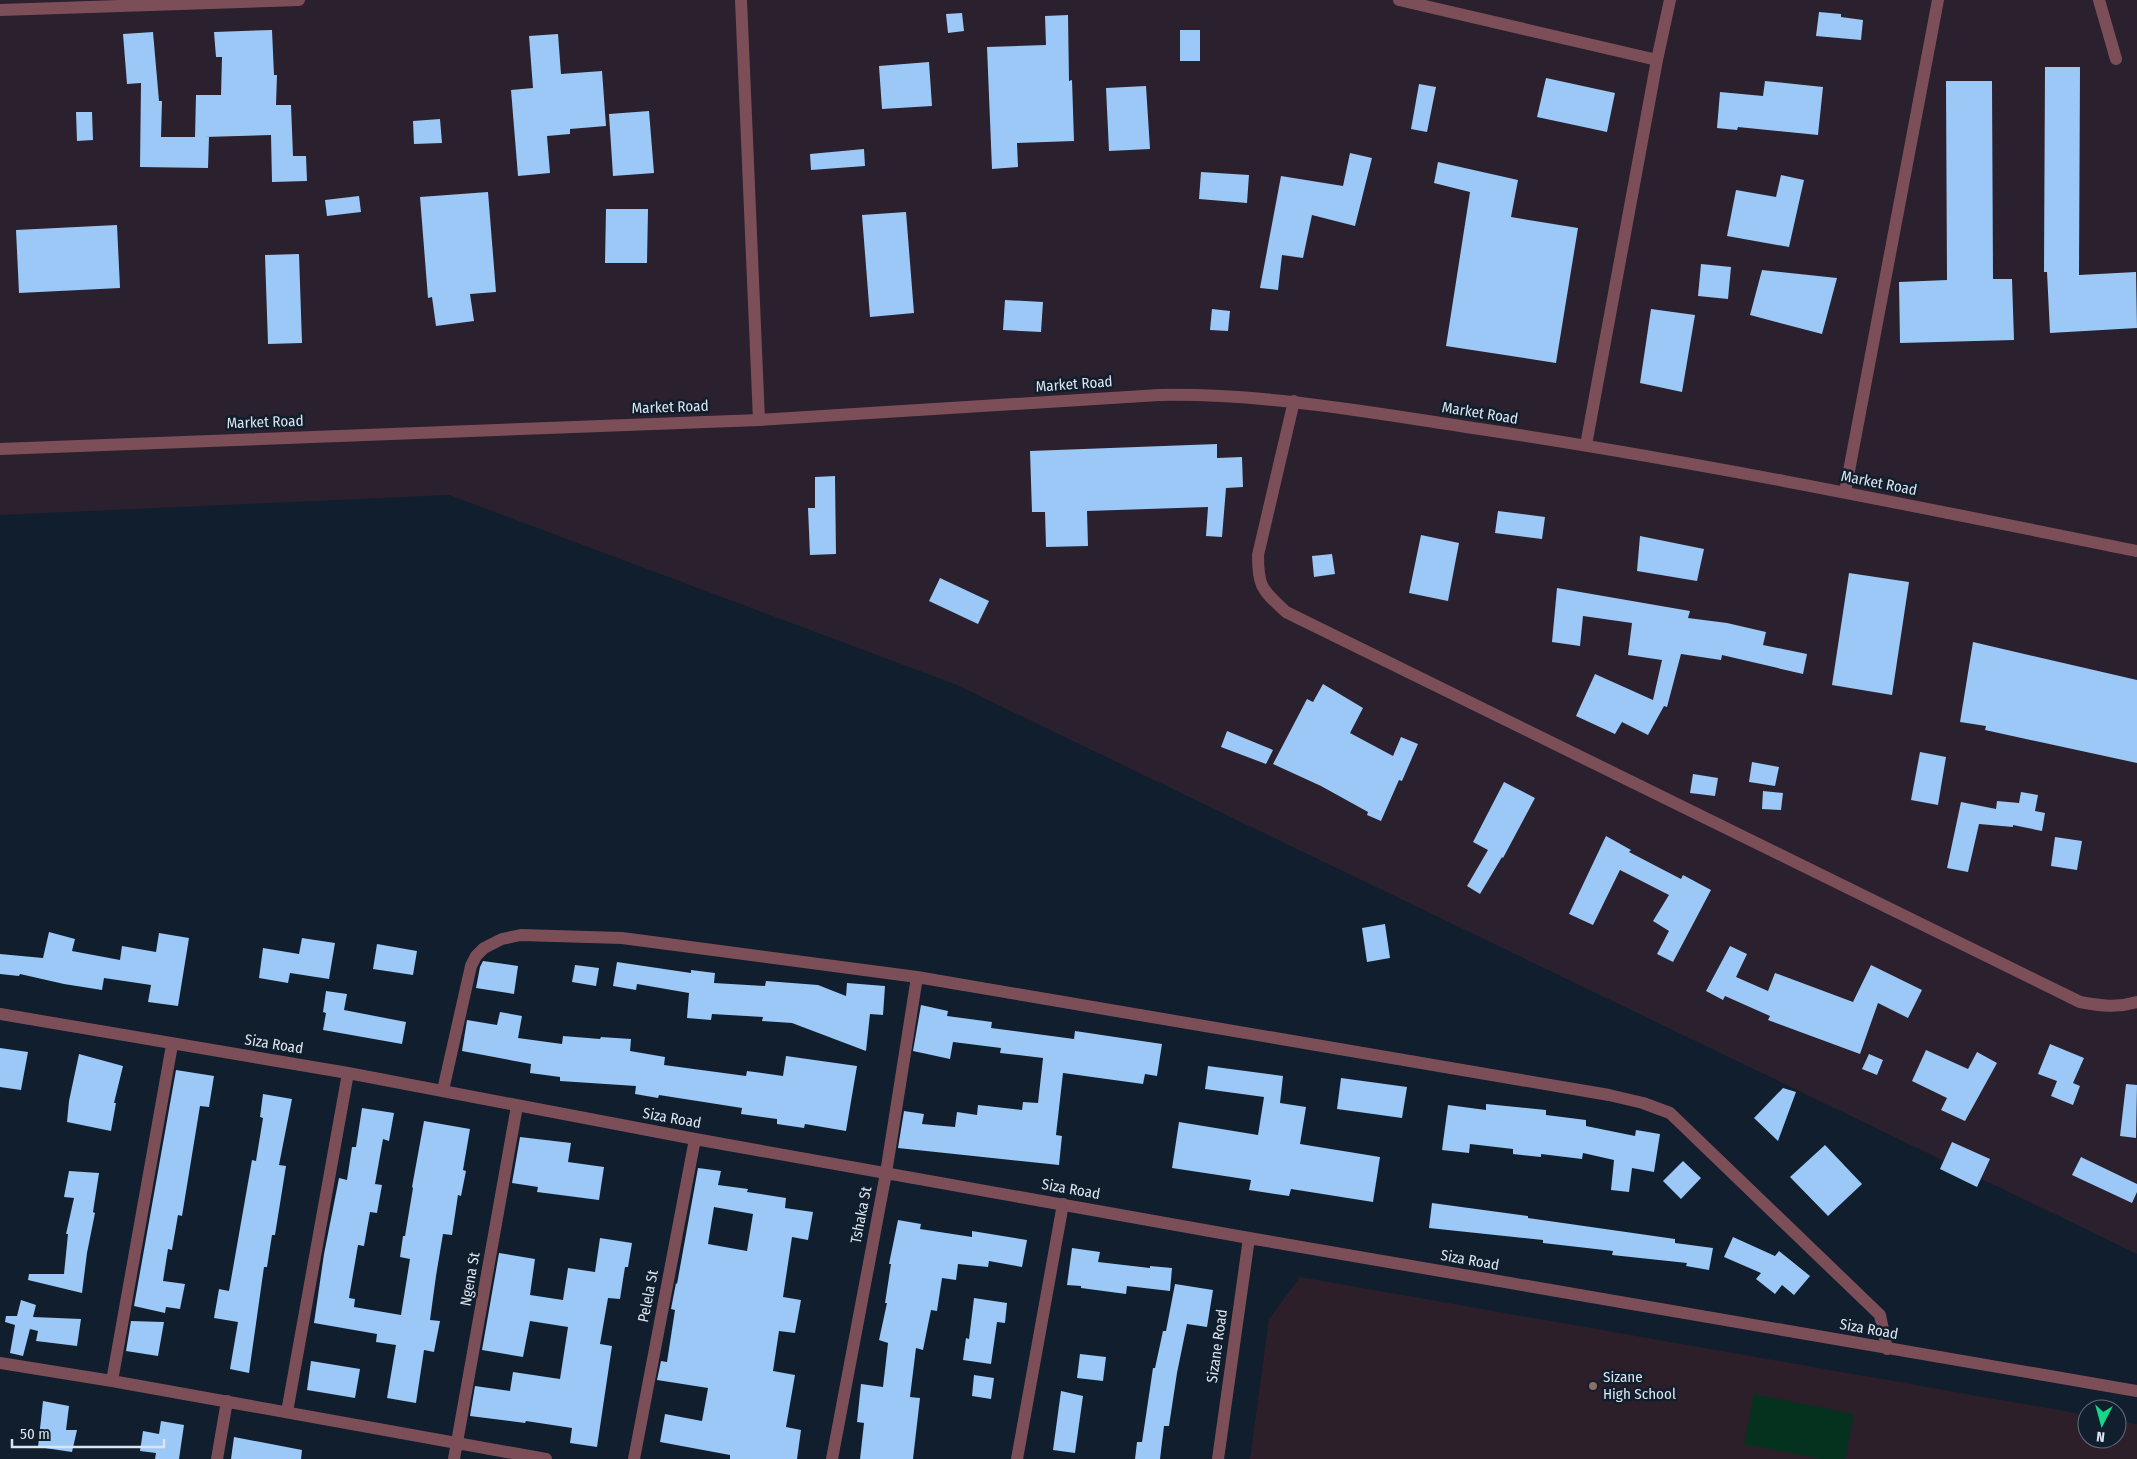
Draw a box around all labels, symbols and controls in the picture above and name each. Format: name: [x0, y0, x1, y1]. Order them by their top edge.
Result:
street label: Market Road: [1035, 372, 1113, 396]
street label: Market Road: [631, 397, 709, 417]
street label: Market Road: [1441, 398, 1519, 428]
street label: Market Road: [226, 412, 304, 432]
street label: Market Road: [1839, 467, 1919, 499]
street label: Siza Road: [243, 1031, 305, 1057]
street label: Siza Road: [641, 1104, 703, 1132]
street label: Siza Road: [1040, 1175, 1102, 1203]
street label: Tshaka St: [847, 1185, 875, 1245]
street label: Siza Road: [1439, 1246, 1501, 1274]
street label: Ngena St: [456, 1251, 484, 1307]
street label: Pelela St: [634, 1268, 662, 1324]
street label: Sizane Road: [1203, 1308, 1231, 1384]
street label: Siza Road: [1838, 1315, 1900, 1343]
place label: Sizane High School: [1603, 1368, 1676, 1403]
marker: Sizane High School: [1587, 1380, 1599, 1392]
north arrow: [2077, 1399, 2127, 1449]
scale bar: [12, 1416, 165, 1448]
text: 50 m: [20, 1425, 50, 1443]
text: N: [2096, 1428, 2106, 1445]

